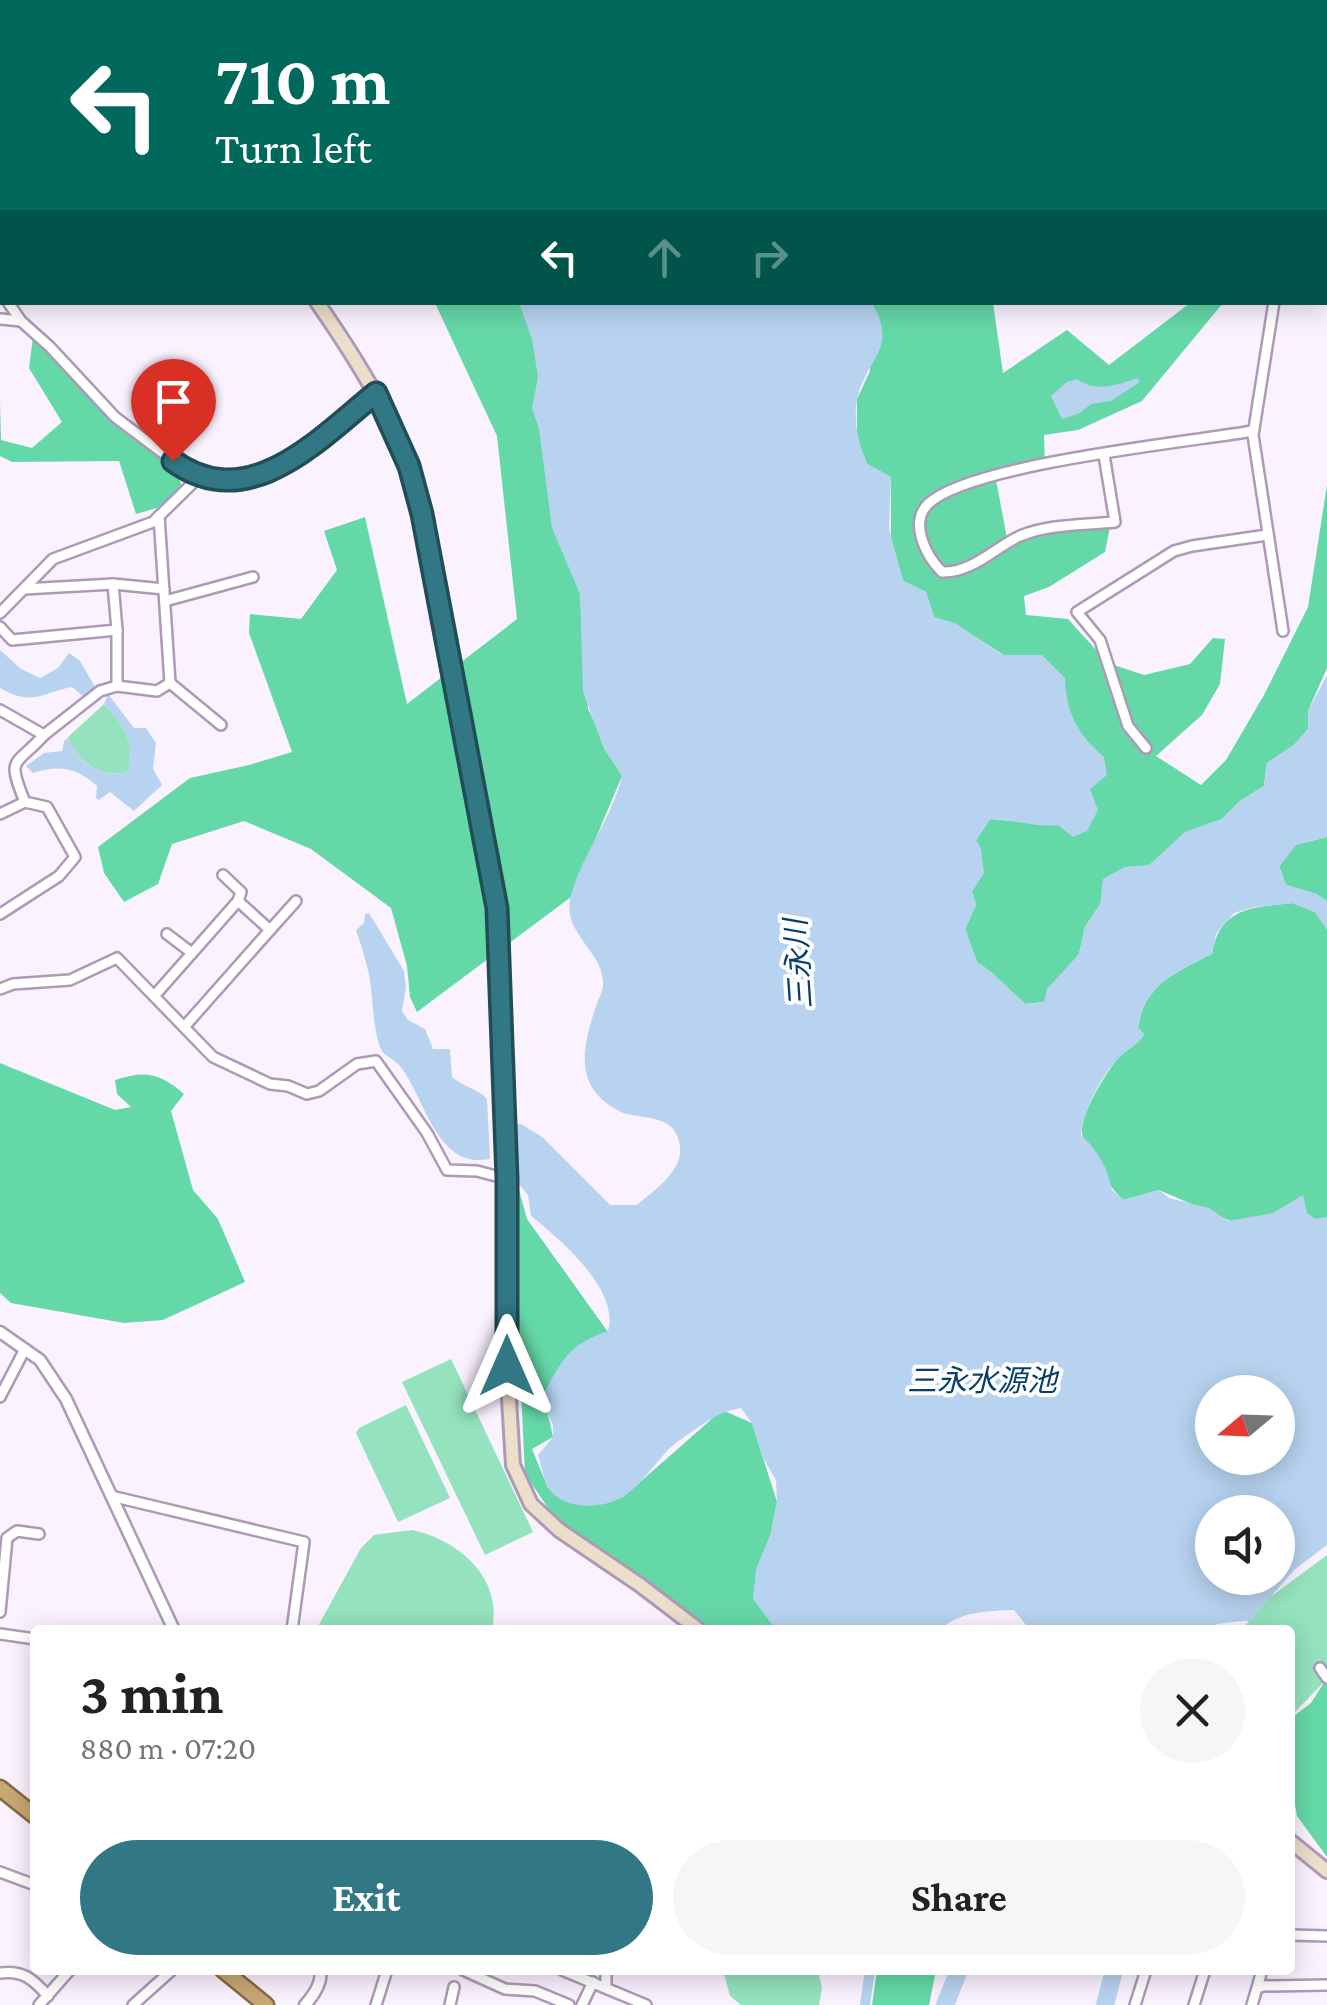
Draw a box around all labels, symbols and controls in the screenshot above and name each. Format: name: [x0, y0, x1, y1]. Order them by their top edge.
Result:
icon: left: [50, 40, 180, 170]
text: 710 m: [215, 41, 390, 119]
text: Turn left: [215, 123, 372, 173]
icon: left: [532, 230, 587, 285]
icon: ahead: [637, 230, 692, 285]
icon: right: [742, 230, 797, 285]
pin: [131, 359, 216, 462]
icon: arrive: [146, 374, 201, 429]
water label: 三永川: [778, 915, 818, 1010]
position arrow: [455, 1314, 559, 1418]
water label: 三永水源池: [907, 1364, 1060, 1397]
north arrow: [1195, 1375, 1295, 1475]
map controls: [1195, 1375, 1295, 1595]
button: sound: [1195, 1495, 1295, 1595]
button: close: [1140, 1658, 1245, 1763]
text: 3 min: [80, 1659, 224, 1726]
text: 880 m · 07:20: [80, 1730, 256, 1766]
button: Exit: [80, 1840, 653, 1955]
button: Share: [673, 1840, 1245, 1955]

